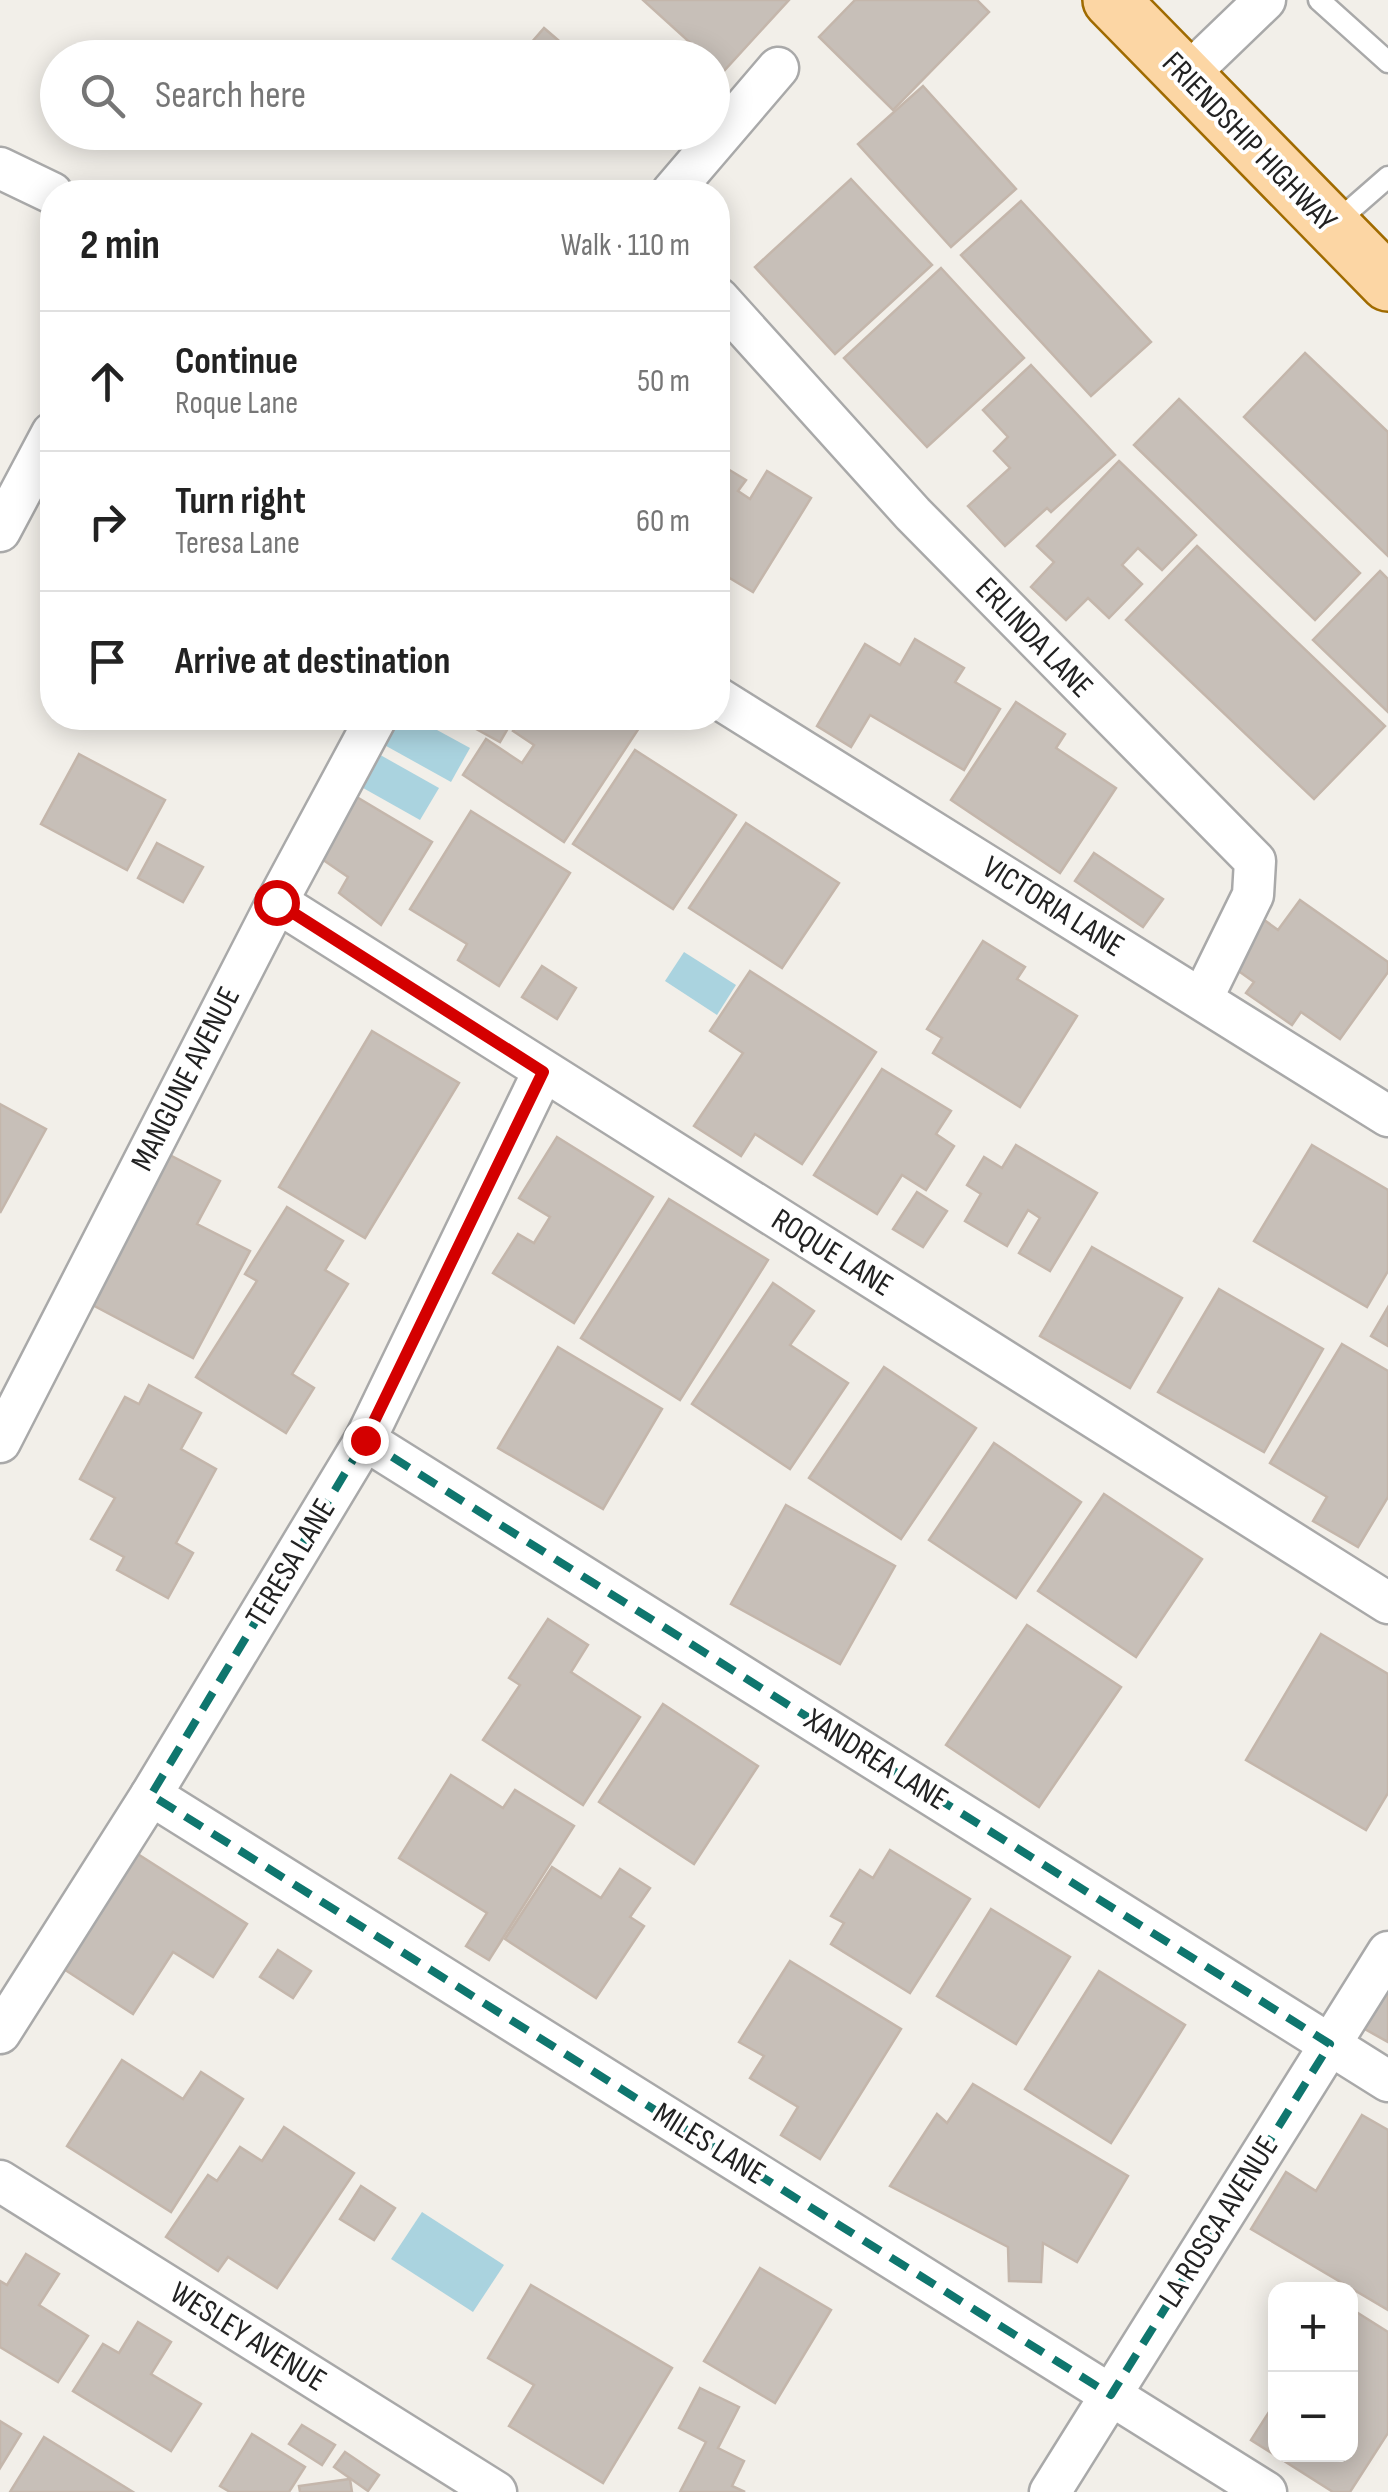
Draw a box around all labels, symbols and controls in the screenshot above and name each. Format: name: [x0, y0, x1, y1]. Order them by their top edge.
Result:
search box: [40, 40, 730, 150]
street label: FRIENDSHIP HIGHWAY: [1153, 44, 1345, 240]
icon: search: [75, 68, 130, 123]
text: Search here: [155, 73, 306, 118]
text: 2 min: [80, 220, 160, 271]
text: Walk · 110 m: [561, 226, 690, 265]
text: Continue: [175, 339, 298, 384]
icon: ahead: [80, 354, 135, 409]
text: 50 m: [637, 362, 690, 401]
text: Roque Lane: [175, 384, 298, 423]
text: Turn right: [175, 479, 306, 524]
icon: right: [80, 494, 135, 549]
text: 60 m: [636, 502, 690, 541]
text: Teresa Lane: [175, 524, 300, 563]
street label: ERLINDA LANE: [967, 570, 1101, 706]
icon: arrive: [80, 634, 135, 689]
text: Arrive at destination: [175, 639, 450, 684]
street label: VICTORIA LANE: [975, 848, 1131, 966]
route start: [254, 880, 300, 926]
street label: MANGUNE AVENUE: [123, 981, 249, 1177]
street label: ROQUE LANE: [764, 1201, 900, 1305]
route end: [343, 1418, 389, 1464]
street label: TERESA LANE: [238, 1492, 344, 1634]
street label: XANDREA LANE: [796, 1700, 955, 1819]
street label: MILES LANE: [646, 2094, 772, 2194]
street label: LA ROSCA AVENUE: [1151, 2129, 1287, 2315]
street label: WESLEY AVENUE: [163, 2274, 333, 2400]
map controls: [1268, 2282, 1358, 2462]
button: +: [1268, 2282, 1358, 2372]
button: −: [1268, 2372, 1358, 2462]

